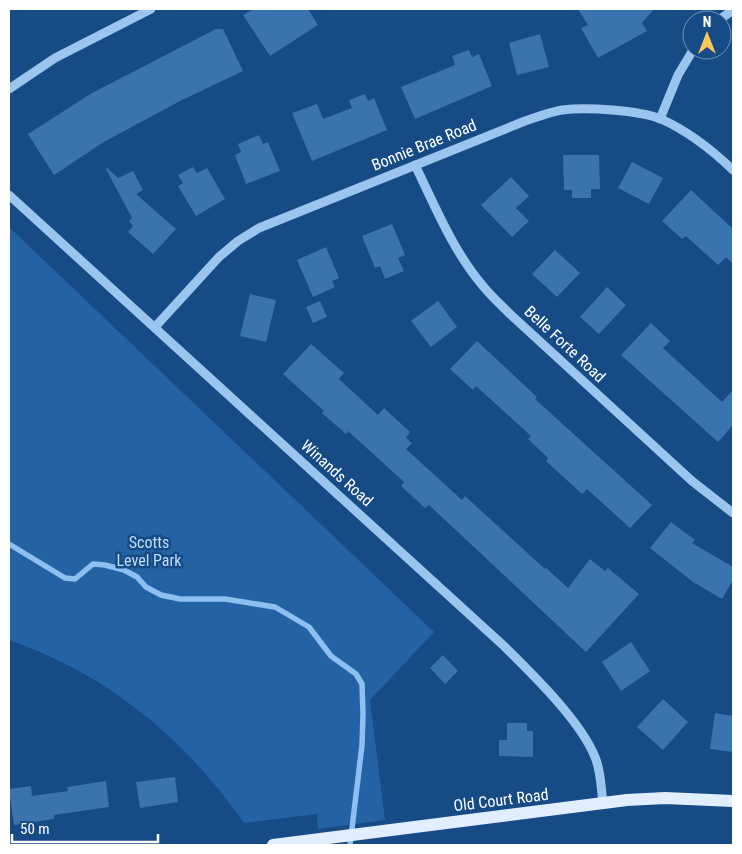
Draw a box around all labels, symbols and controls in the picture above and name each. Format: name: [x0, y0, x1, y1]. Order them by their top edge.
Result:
north arrow: [682, 10, 732, 60]
text: N: [703, 14, 711, 30]
street label: Bonnie Brae Road: [369, 115, 479, 175]
street label: Belle Forte Road: [521, 302, 609, 386]
street label: Winands Road: [297, 436, 377, 510]
park label: Scotts Level Park: [116, 533, 182, 570]
street label: Old Court Road: [452, 785, 550, 815]
scale bar: [12, 812, 159, 844]
text: 50 m: [20, 820, 50, 838]

